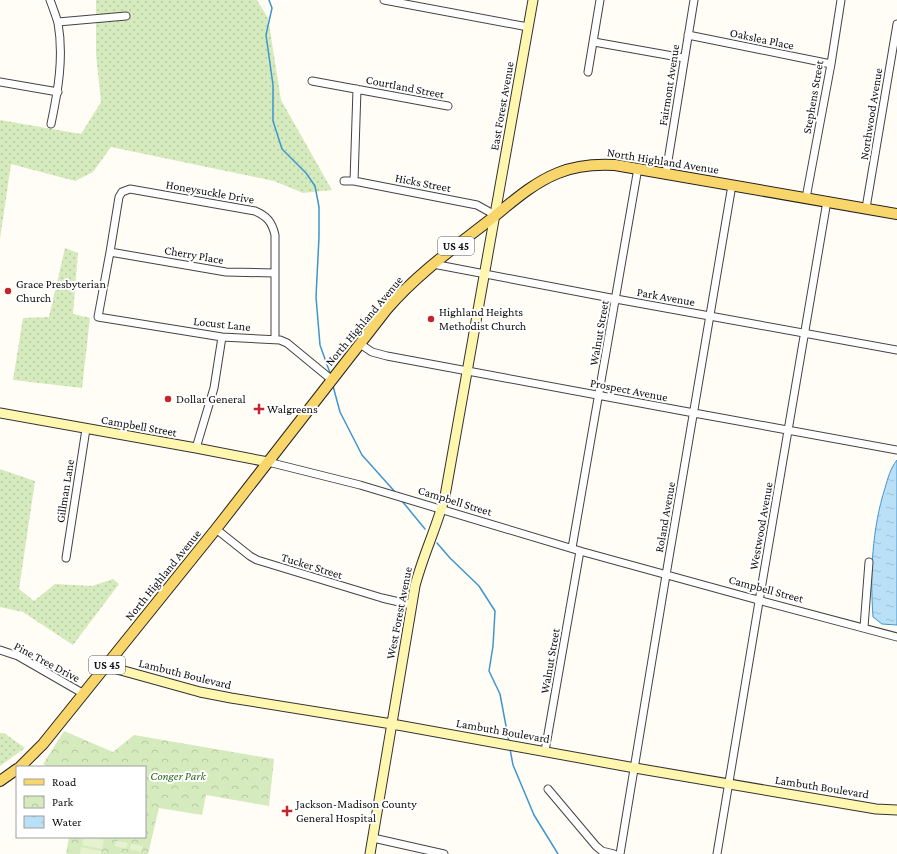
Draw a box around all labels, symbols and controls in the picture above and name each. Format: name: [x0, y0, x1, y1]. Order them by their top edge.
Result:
street label: Oakslea Place: [729, 25, 795, 53]
street label: Fairmont Avenue: [656, 43, 682, 127]
street label: Stephens Street: [800, 58, 827, 135]
street label: East Forest Avenue: [487, 60, 517, 152]
street label: Northwood Avenue: [857, 67, 885, 161]
street label: Courtland Street: [365, 73, 446, 102]
street label: North Highland Avenue: [606, 145, 720, 177]
street label: Hicks Street: [394, 171, 453, 195]
street label: Honeysuckle Drive: [165, 177, 255, 207]
road number: US 45: [438, 237, 474, 255]
street label: Cherry Place: [163, 243, 225, 267]
street label: North Highland Avenue: [322, 273, 406, 369]
place label: Grace Presbyterian Church: [16, 277, 106, 305]
street label: Park Avenue: [636, 285, 696, 309]
marker: Grace Presbyterian Church: [3, 286, 13, 296]
street label: Walnut Street: [586, 298, 612, 367]
place label: Highland Heights Methodist Church: [439, 305, 527, 333]
street label: Locust Lane: [193, 314, 251, 334]
marker: Highland Heights Methodist Church: [426, 314, 436, 324]
street label: Prospect Avenue: [589, 376, 669, 404]
place label: Dollar General: [176, 392, 246, 406]
marker: Dollar General: [163, 394, 173, 404]
place label: Walgreens: [267, 402, 318, 416]
marker: Walgreens: [254, 404, 264, 414]
street label: Campbell Street: [100, 412, 179, 440]
street label: Gillman Lane: [53, 458, 77, 524]
street label: Roland Avenue: [652, 481, 678, 553]
street label: Westwood Avenue: [746, 481, 776, 571]
street label: Campbell Street: [416, 483, 495, 519]
street label: North Highland Avenue: [122, 527, 204, 623]
street label: Tucker Street: [280, 550, 345, 582]
street label: West Forest Avenue: [383, 566, 415, 660]
street label: Campbell Street: [727, 572, 806, 606]
street label: Walnut Street: [537, 626, 563, 695]
street label: Pine Tree Drive: [12, 639, 82, 685]
road number: US 45: [89, 656, 125, 674]
street label: Lambuth Boulevard: [137, 656, 233, 692]
street label: Lambuth Boulevard: [455, 716, 552, 746]
legend: [16, 766, 146, 838]
park label: Conger Park: [150, 769, 206, 783]
street label: Lambuth Boulevard: [774, 773, 871, 801]
text: Road: [52, 775, 77, 789]
text: Park: [52, 795, 74, 809]
place label: Jackson-Madison County General Hospital: [295, 797, 417, 825]
marker: Jackson-Madison County General Hospital: [281, 805, 293, 817]
text: Water: [52, 815, 82, 829]

